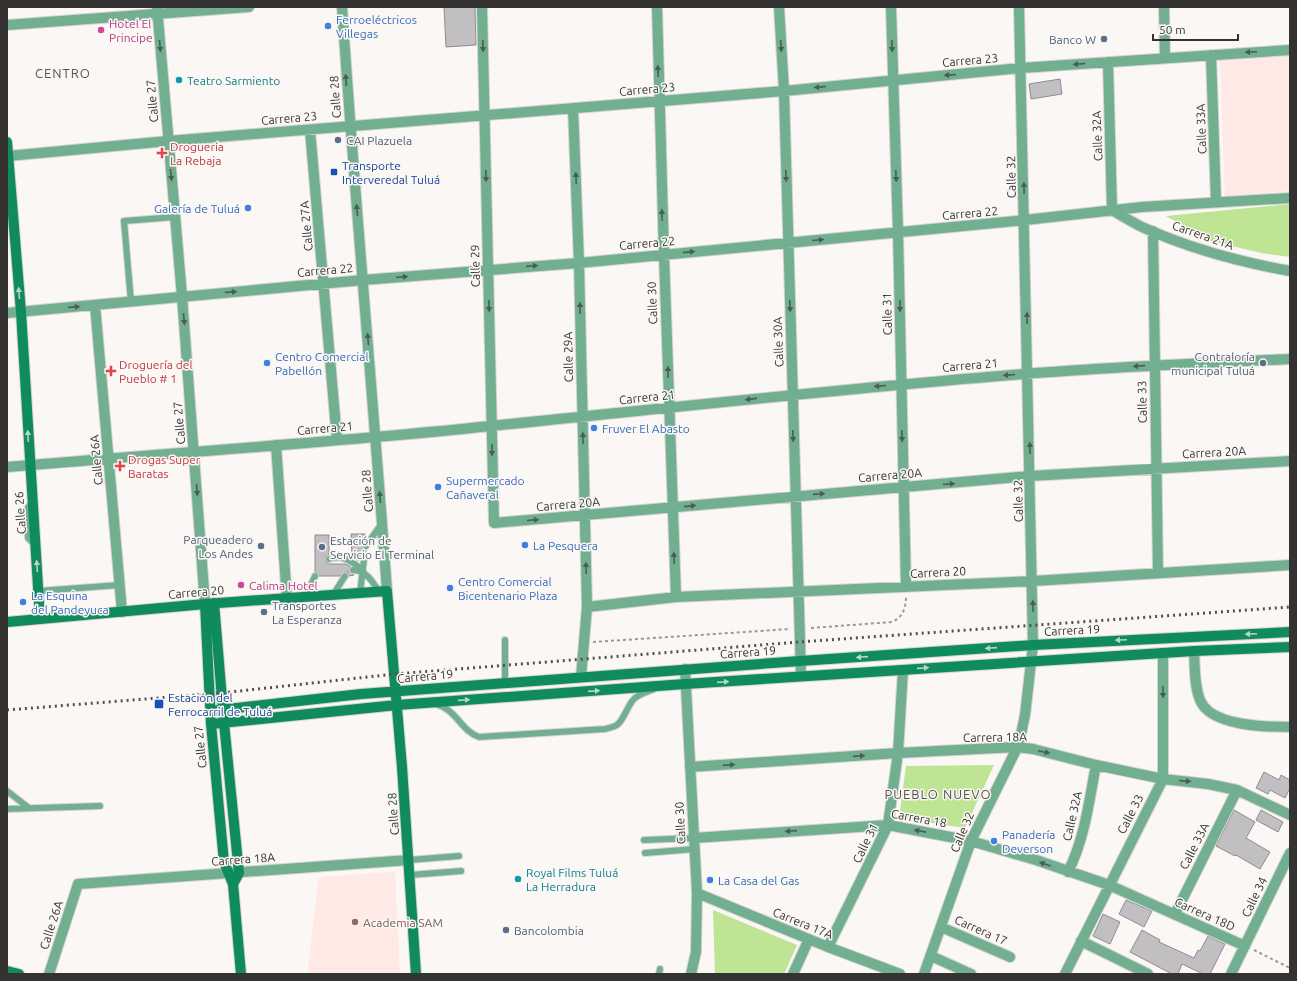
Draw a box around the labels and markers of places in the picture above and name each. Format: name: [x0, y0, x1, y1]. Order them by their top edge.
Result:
place label: Ferroeléctricos Villegas: [336, 13, 417, 40]
place label: Hotel El Principe: [109, 17, 153, 44]
marker: Ferroeléctricos Villegas: [323, 21, 333, 31]
marker: Hotel El Principe: [96, 25, 106, 35]
place label: Banco W: [1049, 33, 1096, 46]
marker: Banco W: [1099, 34, 1109, 44]
place label: Teatro Sarmiento: [187, 74, 280, 87]
marker: Teatro Sarmiento: [174, 75, 184, 85]
place label: CAI Plazuela: [346, 134, 412, 147]
marker: CAI Plazuela: [333, 135, 343, 145]
place label: Droguería La Rebaja: [170, 140, 224, 167]
marker: Droguería La Rebaja: [157, 148, 167, 158]
place label: Transporte Interveredal Tuluá: [342, 159, 440, 186]
marker: Transporte Interveredal Tuluá: [329, 167, 339, 177]
place label: Galería de Tuluá: [154, 202, 240, 215]
marker: Galería de Tuluá: [243, 203, 253, 213]
place label: Centro Comercial Pabellón: [275, 350, 369, 377]
place label: Contraloría municipal Tuluá: [1171, 350, 1255, 377]
place label: Droguería del Pueblo # 1: [119, 358, 193, 385]
marker: Centro Comercial Pabellón: [262, 358, 272, 368]
marker: Contraloría municipal Tuluá: [1258, 358, 1268, 368]
marker: Droguería del Pueblo # 1: [106, 366, 116, 376]
place label: Fruver El Abasto: [602, 422, 690, 435]
marker: Fruver El Abasto: [589, 423, 599, 433]
place label: Drogas Super Baratas: [128, 453, 201, 480]
marker: Drogas Super Baratas: [115, 461, 125, 471]
place label: Supermercado Cañaveral: [446, 474, 525, 501]
marker: Supermercado Cañaveral: [433, 482, 443, 492]
place label: Parqueadero Los Andes: [183, 533, 253, 560]
place label: Estación de Servicio El Terminal: [330, 534, 434, 561]
place label: La Pesquera: [533, 539, 598, 552]
marker: La Pesquera: [520, 540, 530, 550]
marker: Parqueadero Los Andes: [256, 541, 266, 551]
marker: Estación de Servicio El Terminal: [317, 542, 327, 552]
place label: Centro Comercial Bicentenario Plaza: [458, 575, 557, 602]
place label: Calima Hotel: [249, 579, 318, 592]
marker: Calima Hotel: [236, 580, 246, 590]
marker: Centro Comercial Bicentenario Plaza: [445, 583, 455, 593]
place label: La Esquina del Pandeyuca: [31, 589, 109, 616]
marker: La Esquina del Pandeyuca: [18, 597, 28, 607]
place label: Transportes La Esperanza: [272, 599, 342, 626]
marker: Transportes La Esperanza: [259, 607, 269, 617]
place label: Estación del Ferrocarril de Tuluá: [168, 691, 272, 718]
marker: Estación del Ferrocarril de Tuluá: [153, 698, 165, 710]
place label: Panadería Deverson: [1002, 828, 1056, 855]
marker: Panadería Deverson: [989, 836, 999, 846]
place label: Royal Films Tuluá La Herradura: [526, 866, 618, 893]
marker: Royal Films Tuluá La Herradura: [513, 874, 523, 884]
place label: La Casa del Gas: [718, 874, 800, 887]
marker: La Casa del Gas: [705, 875, 715, 885]
place label: Academia SAM: [363, 916, 443, 929]
marker: Academia SAM: [350, 917, 360, 927]
place label: Bancolombia: [514, 924, 584, 937]
marker: Bancolombia: [501, 925, 511, 935]

